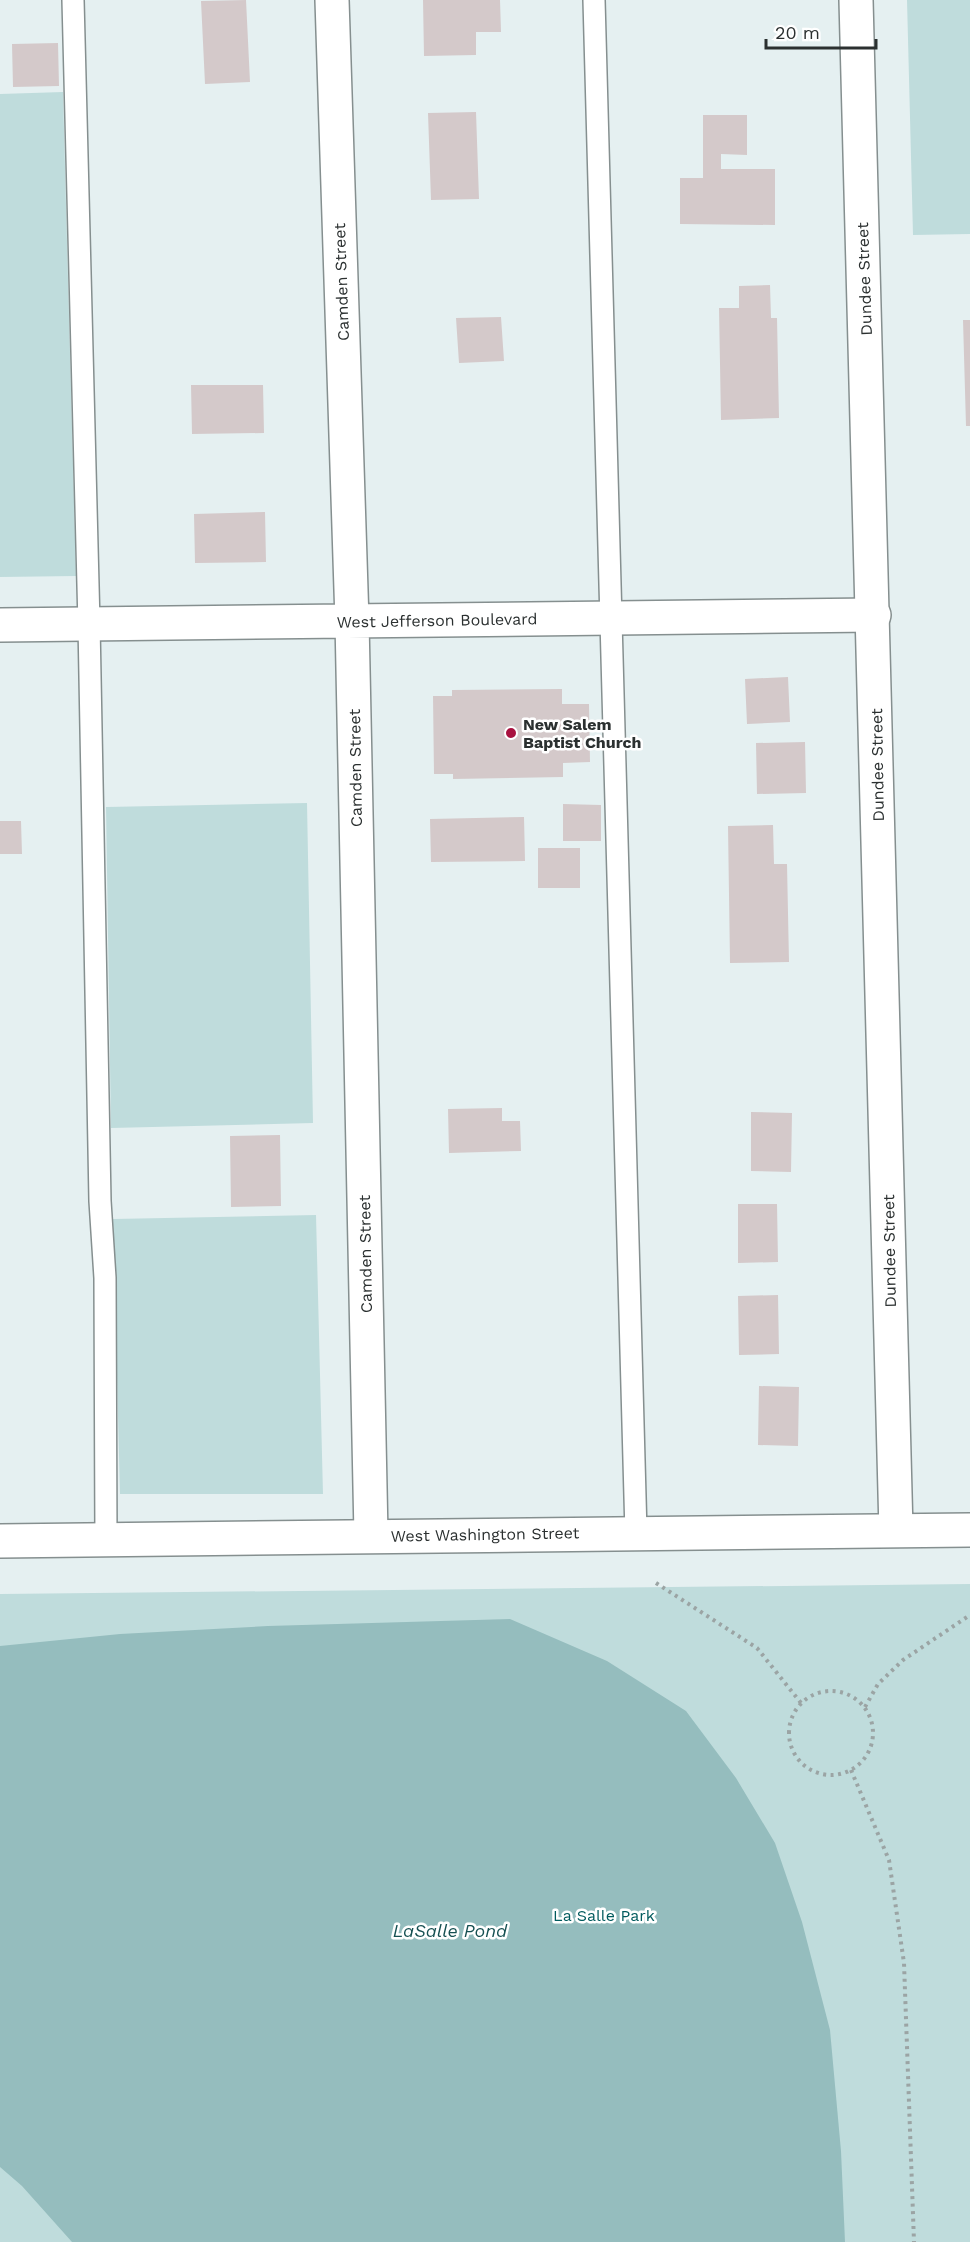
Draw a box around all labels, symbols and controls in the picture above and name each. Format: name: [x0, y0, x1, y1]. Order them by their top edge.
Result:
scale bar: [766, 12, 876, 50]
text: 20 m: [775, 22, 820, 43]
street label: Camden Street: [330, 222, 353, 341]
street label: Dundee Street: [853, 222, 876, 336]
street label: West Jefferson Boulevard: [336, 609, 538, 632]
street label: Dundee Street: [867, 708, 888, 822]
street label: Camden Street: [345, 709, 366, 827]
place label: New Salem Baptist Church: [523, 715, 641, 752]
marker: New Salem Baptist Church: [504, 726, 518, 740]
street label: Dundee Street: [879, 1194, 900, 1308]
street label: Camden Street: [355, 1195, 376, 1313]
street label: West Washington Street: [390, 1523, 580, 1546]
park label: La Salle Park: [553, 1906, 655, 1925]
water label: LaSalle Pond: [393, 1920, 508, 1941]

